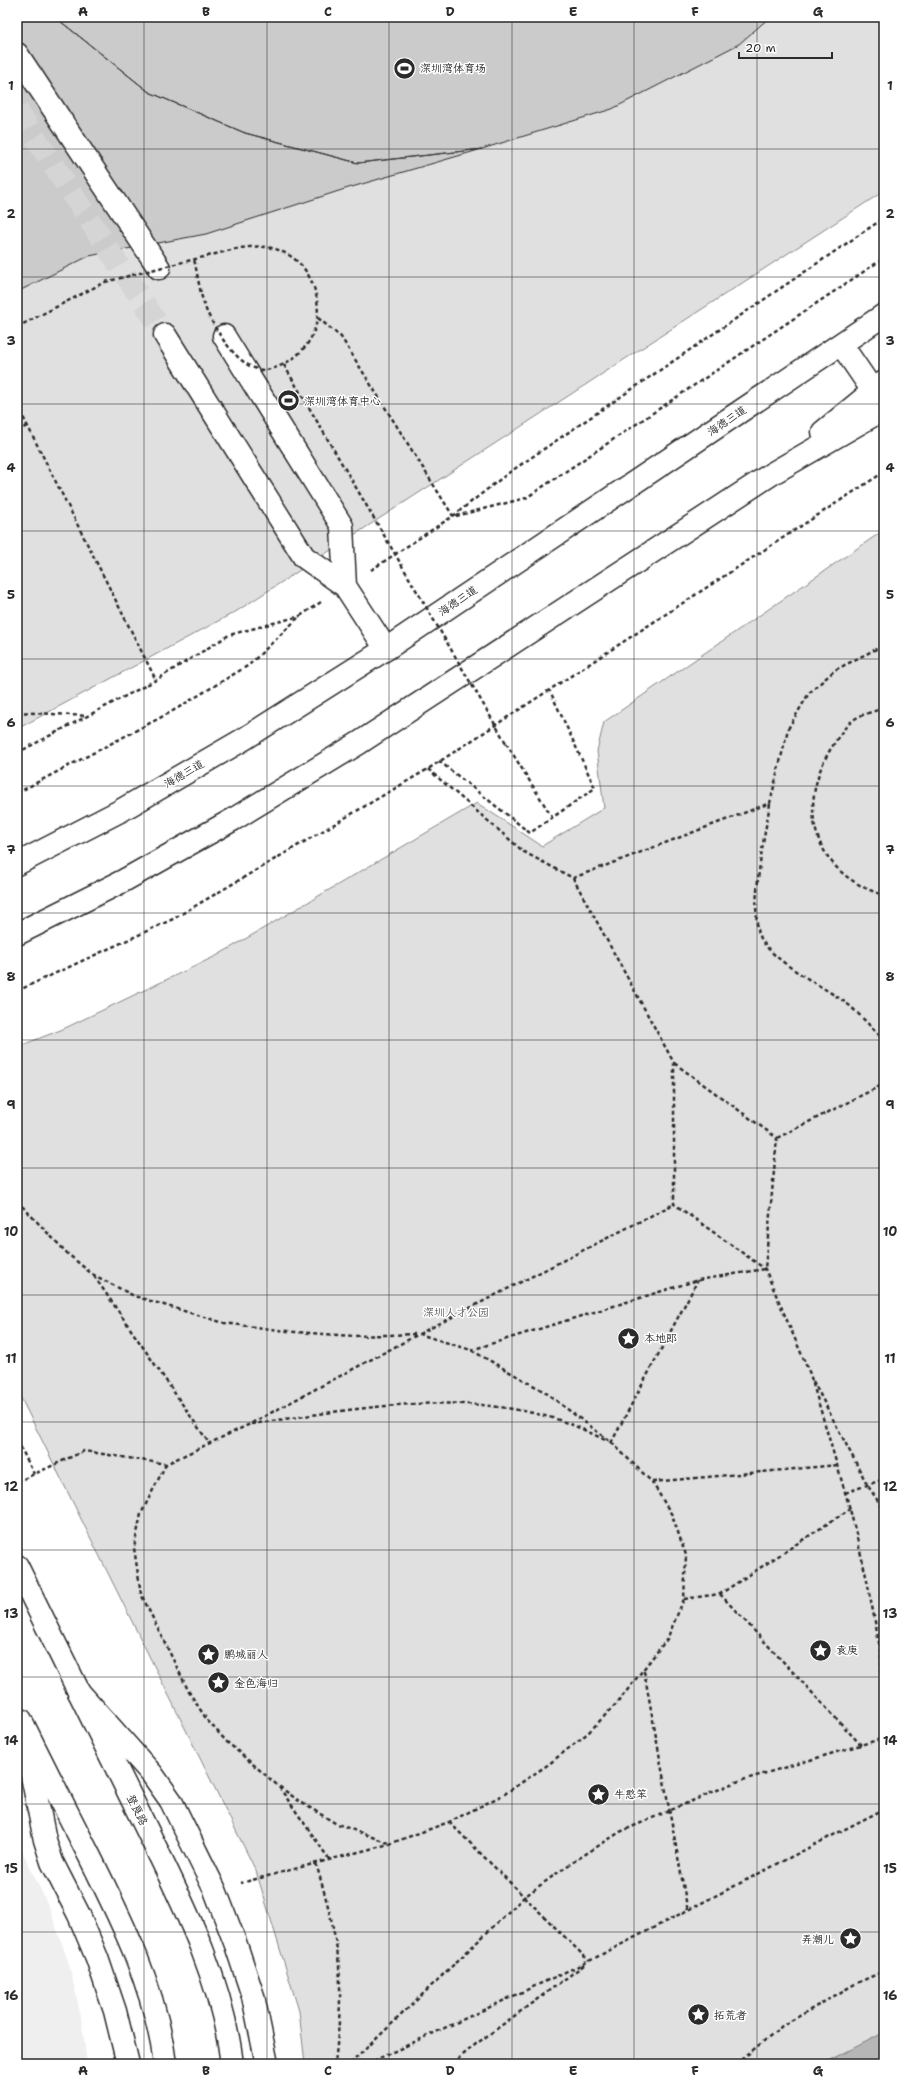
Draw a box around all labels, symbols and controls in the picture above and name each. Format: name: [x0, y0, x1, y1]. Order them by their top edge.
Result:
text: A: [78, 3, 88, 20]
text: B: [202, 3, 210, 20]
text: C: [324, 3, 332, 20]
text: D: [445, 3, 455, 20]
text: E: [569, 3, 578, 20]
text: F: [691, 3, 699, 20]
text: G: [813, 3, 824, 20]
scale bar: [739, 34, 832, 60]
text: 20 m: [745, 40, 776, 56]
sports icon: 深圳湾体育场: [392, 55, 418, 81]
place label: 深圳湾体育场: [420, 61, 486, 76]
text: 1: [8, 77, 14, 94]
text: 1: [887, 77, 893, 94]
text: 2: [6, 205, 16, 222]
text: 2: [885, 205, 895, 222]
text: 3: [6, 332, 16, 349]
text: 3: [885, 332, 895, 349]
sports icon: 深圳湾体育中心: [276, 388, 302, 414]
place label: 深圳湾体育中心: [304, 394, 381, 409]
street label: 海德三道: [705, 402, 749, 440]
text: 4: [6, 459, 16, 476]
text: 4: [885, 459, 895, 476]
street label: 海德三道: [436, 582, 480, 620]
text: 5: [7, 586, 15, 603]
text: 5: [886, 586, 894, 603]
text: 6: [6, 714, 16, 731]
text: 6: [885, 714, 895, 731]
street label: 海德三道: [161, 757, 207, 791]
text: 7: [6, 841, 16, 858]
text: 7: [885, 841, 895, 858]
text: 8: [6, 968, 16, 985]
text: 8: [885, 968, 895, 985]
text: 9: [6, 1096, 16, 1113]
text: 9: [885, 1096, 895, 1113]
text: 10: [4, 1223, 18, 1240]
text: 10: [883, 1223, 897, 1240]
park label: 深圳人才公园: [423, 1305, 489, 1320]
place icon: 本地郎: [616, 1325, 642, 1351]
place label: 本地郎: [644, 1331, 677, 1346]
text: 11: [5, 1350, 17, 1367]
text: 11: [884, 1350, 896, 1367]
text: 12: [4, 1478, 18, 1495]
text: 12: [883, 1478, 897, 1495]
text: 13: [4, 1605, 18, 1622]
text: 13: [883, 1605, 897, 1622]
place icon: 袁庚: [808, 1637, 834, 1663]
place icon: 鹏城丽人: [196, 1641, 222, 1667]
place label: 袁庚: [836, 1643, 858, 1658]
place label: 鹏城丽人: [224, 1647, 268, 1662]
place icon: 金色海归: [206, 1670, 232, 1696]
place label: 金色海归: [234, 1676, 278, 1691]
text: 14: [4, 1732, 18, 1749]
text: 14: [883, 1732, 897, 1749]
place icon: 牛憨笨: [585, 1781, 611, 1807]
place label: 牛憨笨: [614, 1787, 647, 1802]
street label: 登良路: [123, 1792, 151, 1828]
text: 15: [4, 1860, 18, 1877]
text: 15: [883, 1860, 897, 1877]
place icon: 弄潮儿: [837, 1926, 863, 1952]
place label: 弄潮儿: [801, 1932, 834, 1947]
text: 16: [4, 1987, 18, 2004]
text: 16: [883, 1987, 897, 2004]
place icon: 拓荒者: [686, 2002, 712, 2028]
place label: 拓荒者: [714, 2008, 747, 2023]
text: A: [78, 2062, 88, 2079]
text: B: [202, 2062, 210, 2079]
text: C: [324, 2062, 332, 2079]
text: D: [445, 2062, 455, 2079]
text: E: [569, 2062, 578, 2079]
text: F: [691, 2062, 699, 2079]
text: G: [813, 2062, 824, 2079]

